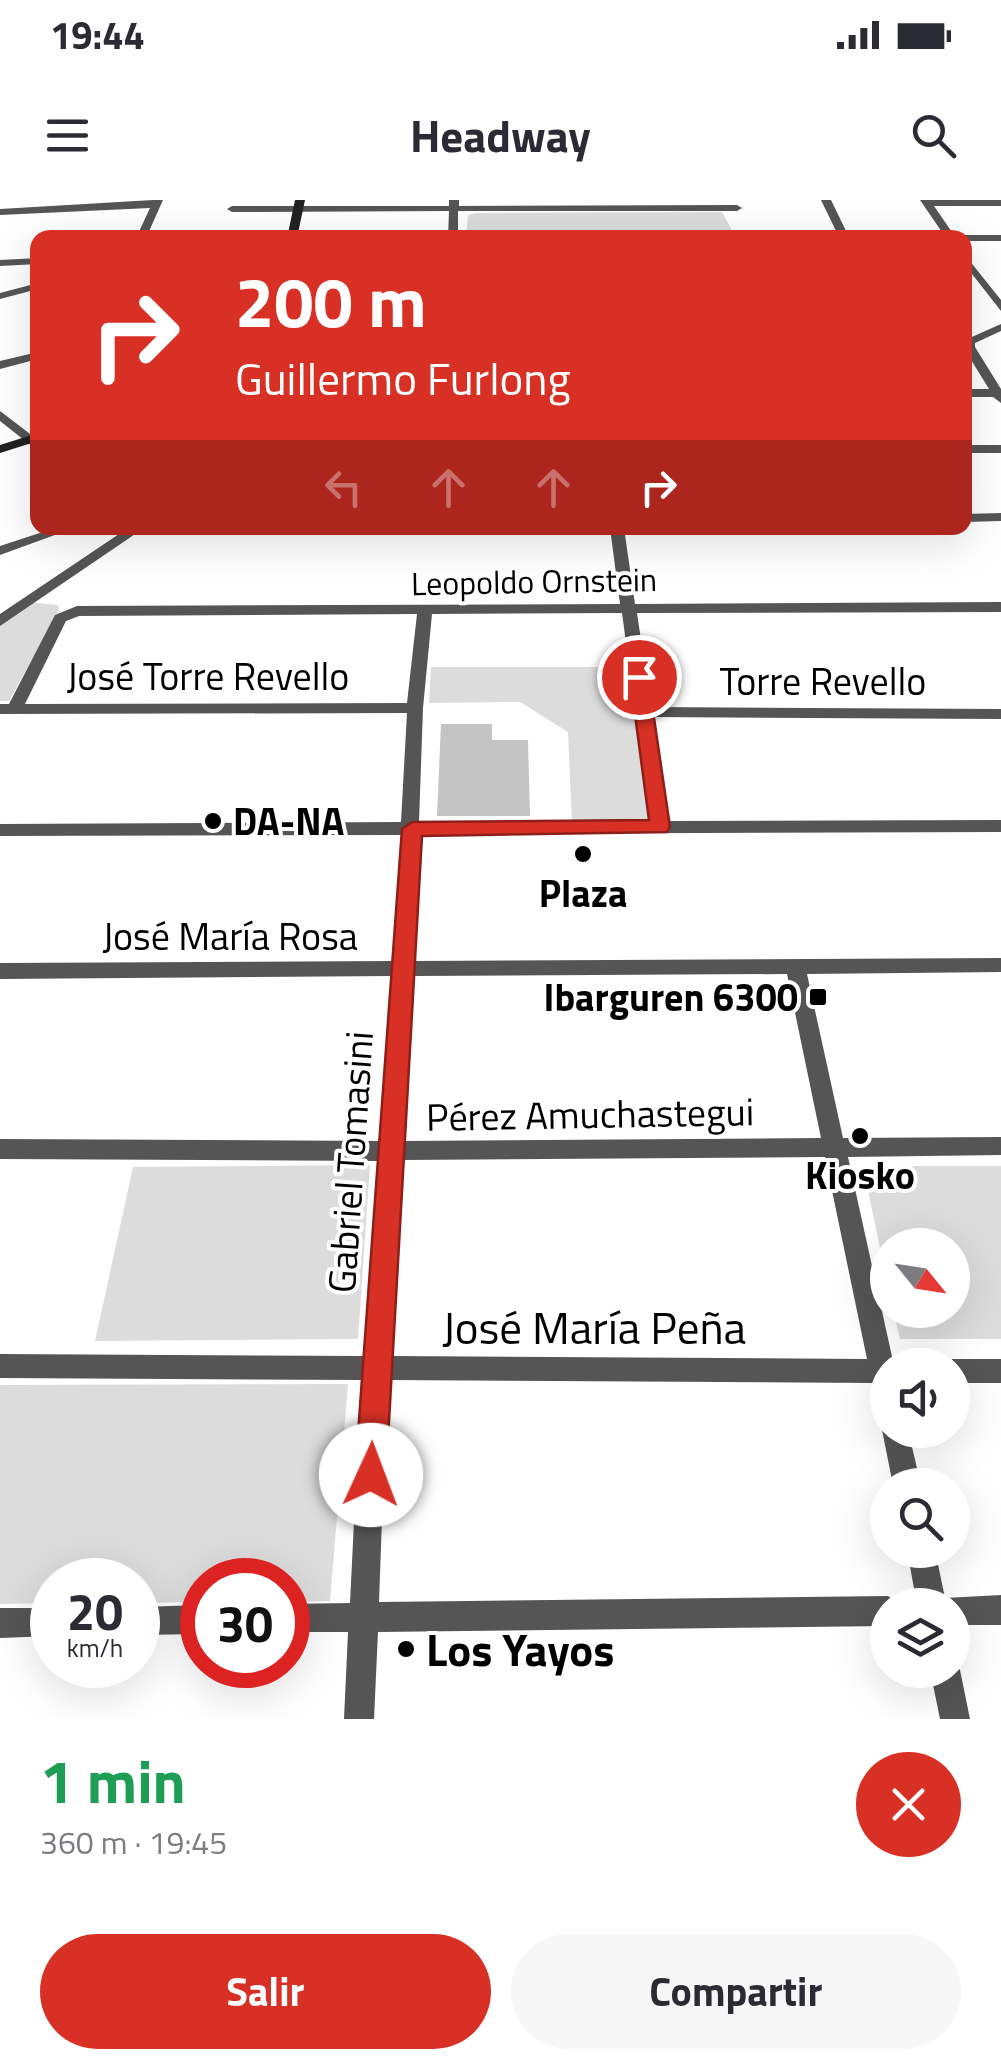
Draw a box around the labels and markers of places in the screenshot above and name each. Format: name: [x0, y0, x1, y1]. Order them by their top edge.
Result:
pin: [597, 635, 682, 720]
place label: DA-NA: [233, 792, 345, 850]
marker: DA-NA: [202, 810, 224, 832]
marker: Plaza: [572, 843, 594, 865]
place label: Plaza: [539, 864, 627, 922]
place label: Ibarguren 6300: [544, 968, 798, 1026]
marker: Ibarguren 6300: [807, 986, 829, 1008]
marker: Kiosko: [849, 1125, 871, 1147]
place label: Kiosko: [805, 1146, 915, 1204]
place label: Los Yayos: [426, 1615, 615, 1683]
marker: Los Yayos: [395, 1638, 417, 1660]

